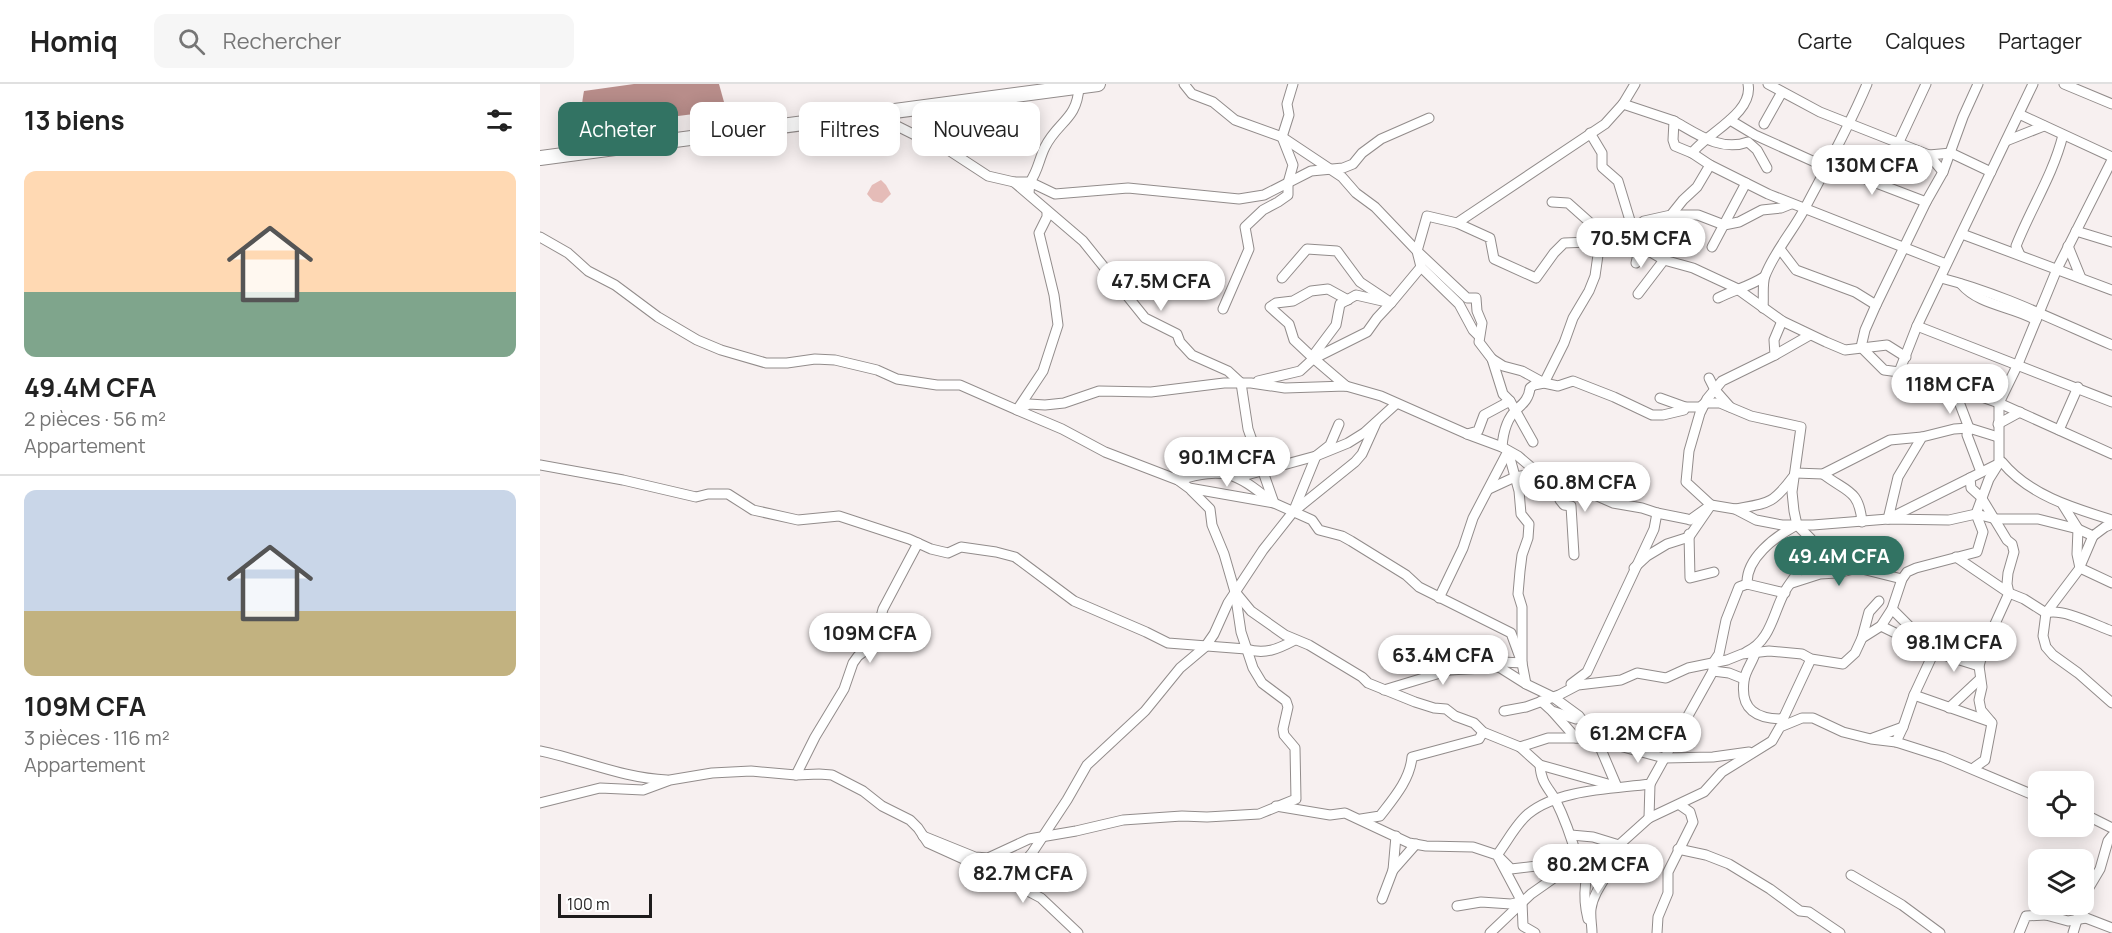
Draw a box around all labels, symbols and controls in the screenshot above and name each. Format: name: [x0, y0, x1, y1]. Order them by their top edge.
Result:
search box: [154, 14, 574, 68]
text: Homiq: [30, 22, 118, 60]
icon: search: [175, 25, 208, 58]
text: Rechercher: [223, 26, 341, 56]
text: Carte: [1798, 27, 1852, 55]
text: Calques: [1885, 27, 1965, 55]
text: Partager: [1998, 27, 2082, 55]
text: 13 biens: [24, 102, 125, 138]
chip: Acheter: [558, 102, 678, 156]
chip: Louer: [690, 102, 787, 156]
chip: Filtres: [799, 102, 900, 156]
chip: Nouveau: [912, 102, 1040, 156]
icon: filters: [483, 104, 516, 137]
pin: 130M CFA: [1810, 145, 1934, 196]
text: 130M CFA: [1825, 151, 1919, 178]
icon: home: [216, 210, 324, 318]
pin: 70.5M CFA: [1572, 218, 1710, 269]
text: 70.5M CFA: [1590, 224, 1692, 251]
pin: 47.5M CFA: [1092, 261, 1230, 312]
text: 47.5M CFA: [1111, 267, 1211, 294]
pin: 118M CFA: [1888, 364, 2012, 415]
text: 49.4M CFA: [24, 369, 156, 405]
text: 118M CFA: [1905, 370, 1995, 397]
text: 2 pièces · 56 m²: [24, 405, 166, 432]
text: Appartement: [24, 432, 146, 459]
pin: 90.1M CFA: [1158, 437, 1296, 488]
text: 90.1M CFA: [1178, 443, 1276, 470]
pin: 60.8M CFA: [1516, 462, 1654, 513]
text: 60.8M CFA: [1533, 468, 1637, 495]
icon: home: [216, 529, 324, 637]
pin: 49.4M CFA: [1770, 536, 1908, 587]
text: 49.4M CFA: [1788, 542, 1890, 569]
pin: 109M CFA: [808, 613, 932, 664]
text: 109M CFA: [823, 619, 917, 646]
pin: 98.1M CFA: [1885, 622, 2023, 673]
text: 98.1M CFA: [1906, 628, 2002, 655]
pin: 63.4M CFA: [1374, 635, 1512, 686]
text: 63.4M CFA: [1392, 641, 1494, 668]
text: 109M CFA: [24, 688, 146, 724]
pin: 61.2M CFA: [1569, 713, 1707, 764]
text: 61.2M CFA: [1589, 719, 1687, 746]
text: 3 pièces · 116 m²: [24, 724, 170, 751]
text: Appartement: [24, 751, 146, 778]
map controls: [2028, 771, 2094, 915]
button: locate: [2028, 771, 2094, 837]
pin: 80.2M CFA: [1529, 844, 1667, 895]
button: layers: [2028, 849, 2094, 915]
text: 80.2M CFA: [1547, 850, 1649, 877]
pin: 82.7M CFA: [954, 853, 1092, 904]
text: 82.7M CFA: [973, 859, 1073, 886]
scale bar: [558, 891, 652, 918]
text: 100 m: [567, 893, 610, 915]

